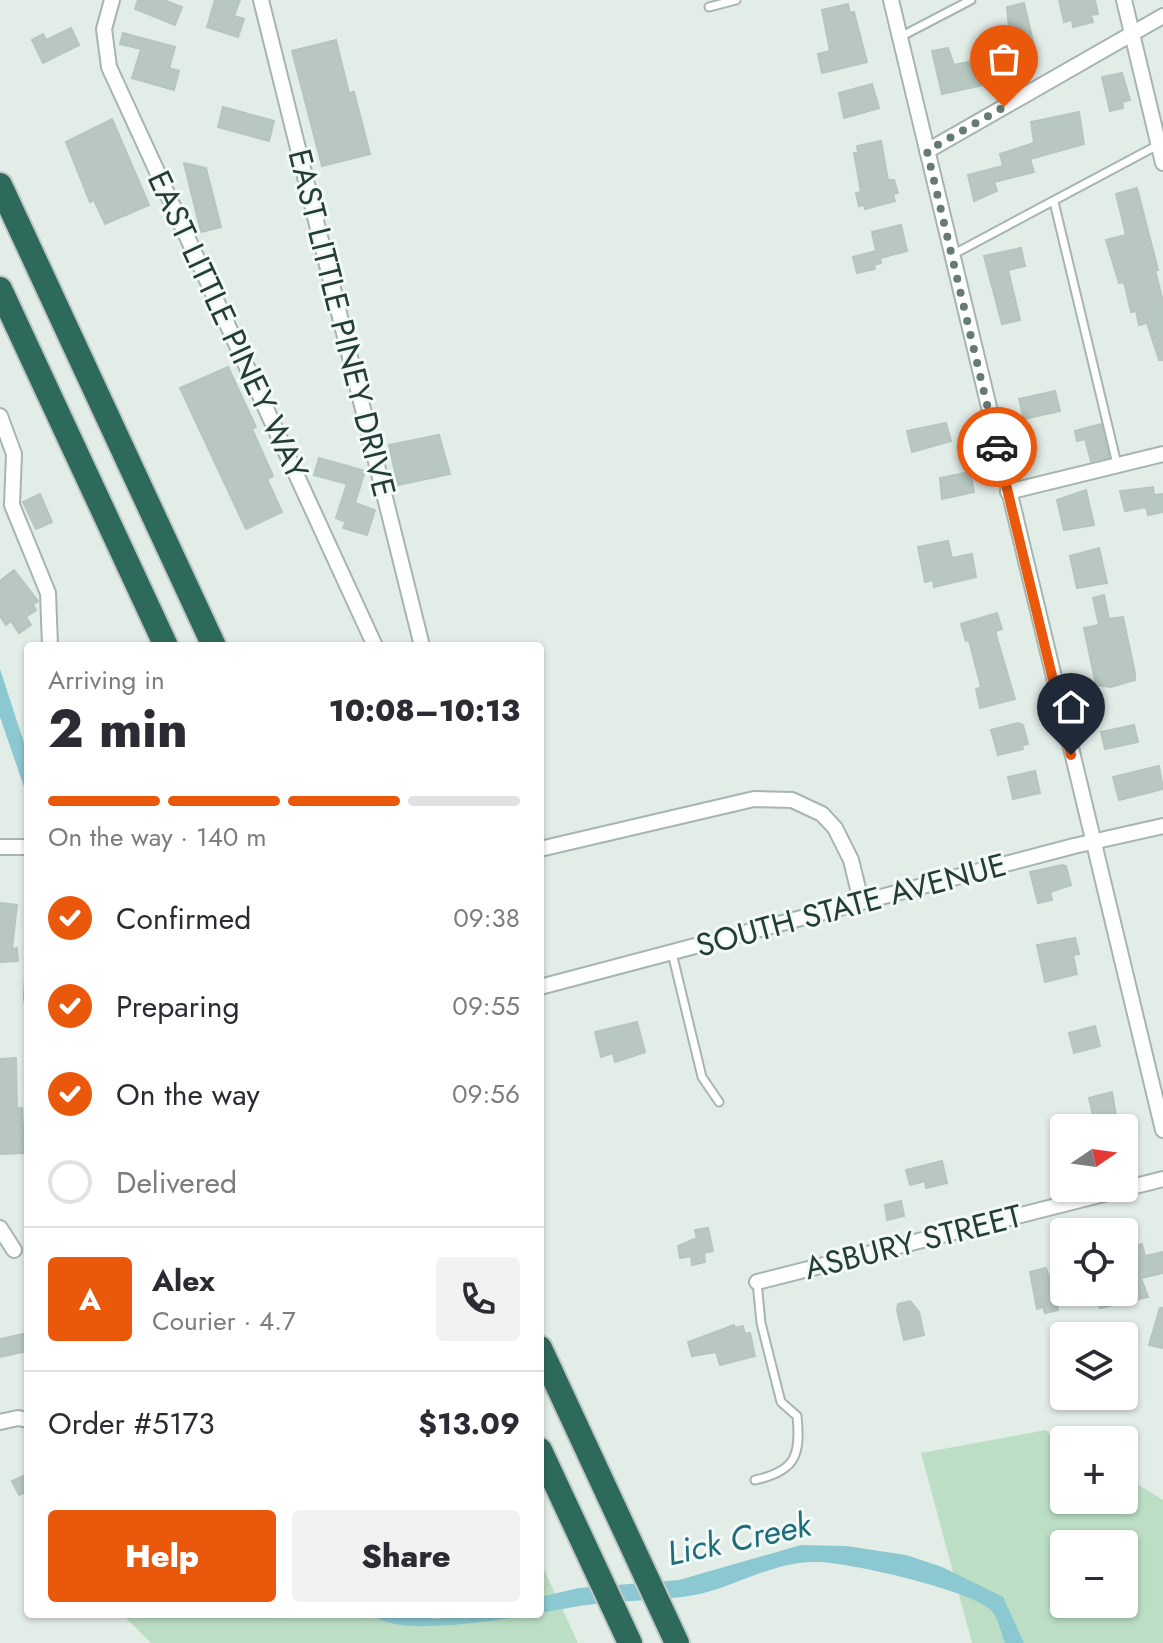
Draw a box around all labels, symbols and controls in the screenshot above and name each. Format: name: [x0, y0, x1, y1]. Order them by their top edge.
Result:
pin: [970, 25, 1038, 107]
icon: bag: [982, 37, 1026, 81]
street label: EAST LITTLE PINEY DRIVE: [277, 144, 407, 502]
street label: EAST LITTLE PINEY WAY: [136, 163, 320, 487]
courier: [957, 407, 1037, 487]
icon: car: [975, 425, 1019, 469]
text: Arriving in: [48, 661, 165, 699]
pin: [1037, 673, 1105, 755]
icon: home: [1049, 685, 1093, 729]
text: 10:08–10:13: [329, 689, 520, 732]
text: 2 min: [48, 691, 188, 767]
text: On the way · 140 m: [48, 818, 267, 856]
street label: SOUTH STATE AVENUE: [691, 841, 1011, 969]
icon: check: [48, 896, 92, 940]
text: Confirmed: [116, 897, 251, 940]
text: 09:38: [453, 899, 520, 937]
icon: check: [48, 984, 92, 1028]
text: Preparing: [116, 985, 240, 1028]
text: 09:55: [452, 987, 520, 1025]
icon: check: [48, 1072, 92, 1116]
text: On the way: [116, 1073, 260, 1116]
text: 09:56: [452, 1075, 520, 1113]
north arrow: [1050, 1114, 1138, 1202]
map controls: [1050, 1114, 1138, 1618]
text: Delivered: [116, 1161, 237, 1204]
street label: ASBURY STREET: [800, 1193, 1027, 1291]
button: locate: [1050, 1218, 1138, 1306]
button: phone: [436, 1257, 520, 1341]
text: Alex: [152, 1259, 215, 1302]
text: A: [79, 1278, 101, 1321]
text: Courier · 4.7: [152, 1302, 296, 1340]
button: layers: [1050, 1322, 1138, 1410]
text: Order #5173: [48, 1402, 215, 1445]
text: $13.09: [418, 1402, 520, 1445]
button: +: [1050, 1426, 1138, 1514]
water label: Lick Creek: [663, 1500, 817, 1578]
button: Help: [48, 1510, 276, 1602]
button: Share: [292, 1510, 520, 1602]
button: −: [1050, 1530, 1138, 1618]

